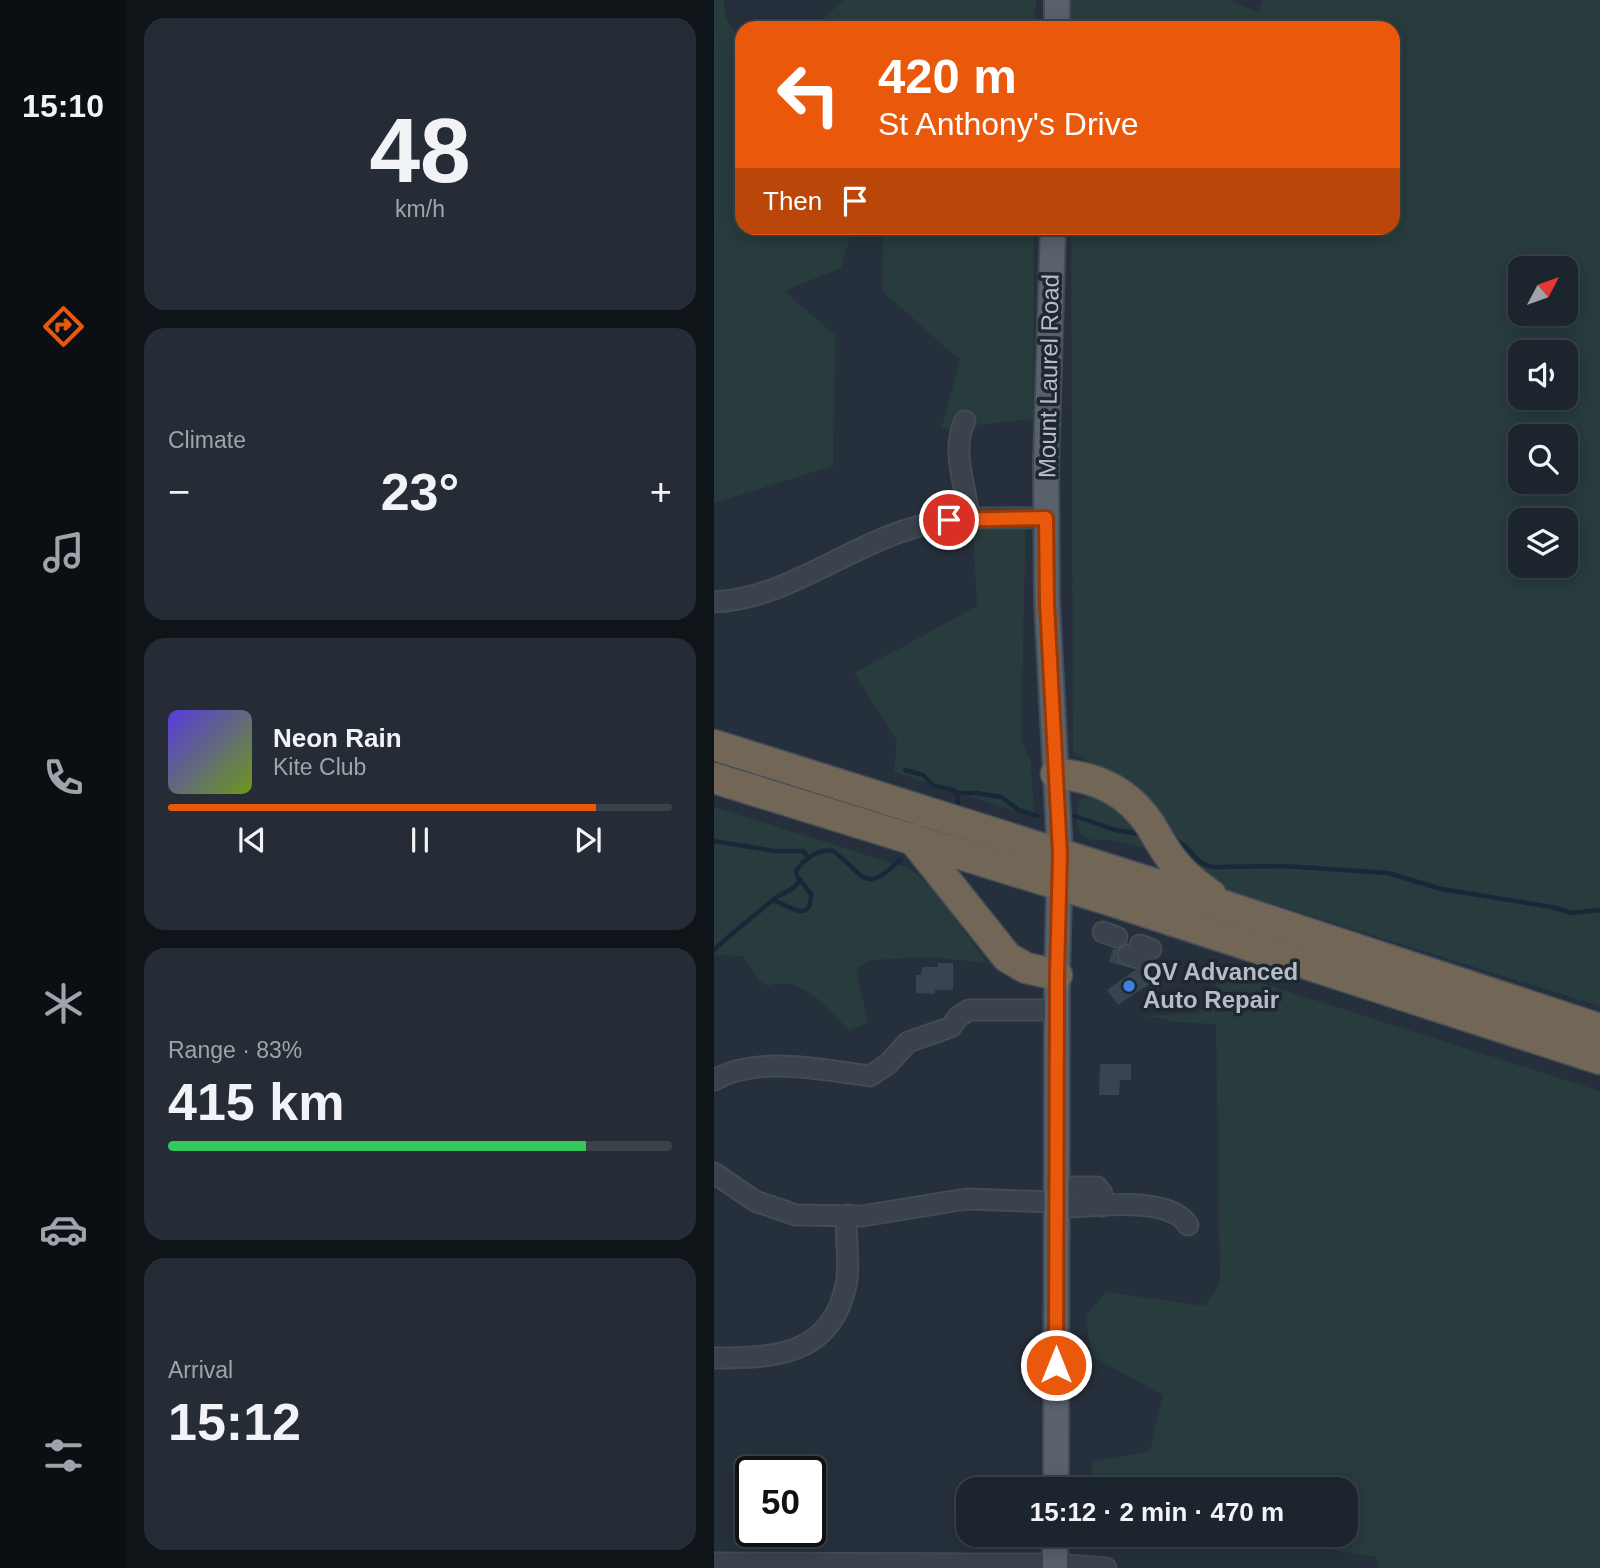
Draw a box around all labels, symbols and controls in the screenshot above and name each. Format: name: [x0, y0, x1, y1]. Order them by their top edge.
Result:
icon: left: [763, 49, 854, 140]
text: 420 m: [878, 49, 1017, 103]
text: 15:10: [22, 88, 104, 124]
text: 48: [369, 100, 471, 201]
text: St Anthony's Drive: [878, 106, 1138, 142]
icon: arrive: [836, 182, 874, 220]
text: Then: [763, 186, 822, 216]
text: km/h: [395, 196, 445, 222]
north arrow: [1508, 256, 1578, 326]
map controls: [1508, 256, 1578, 578]
street label: Mount Laurel Road: [1033, 274, 1064, 478]
icon: directions: [39, 302, 88, 351]
button: sound: [1508, 340, 1578, 410]
button: search: [1508, 424, 1578, 494]
text: Climate: [168, 427, 246, 453]
text: 23°: [381, 463, 459, 521]
text: −: [168, 471, 190, 513]
text: +: [650, 471, 672, 513]
pin: [919, 490, 979, 550]
icon: arrive: [930, 501, 968, 539]
button: layers: [1508, 508, 1578, 578]
icon: music: [39, 528, 88, 577]
text: Neon Rain: [273, 723, 402, 753]
icon: phone: [39, 753, 88, 802]
text: Kite Club: [273, 754, 366, 780]
icon: previous: [233, 821, 271, 859]
icon: pause: [401, 821, 439, 859]
icon: next: [569, 821, 607, 859]
place label: QV Advanced Auto Repair: [1143, 958, 1298, 1013]
marker: QV Advanced Auto Repair: [1121, 978, 1137, 994]
icon: climate: [39, 979, 88, 1028]
text: Range · 83%: [168, 1037, 302, 1063]
text: 415 km: [168, 1073, 344, 1131]
icon: car: [39, 1205, 88, 1254]
position arrow: [1019, 1328, 1093, 1402]
text: Arrival: [168, 1357, 233, 1383]
text: 15:12: [168, 1393, 301, 1451]
icon: filters: [39, 1431, 88, 1480]
speed limit sign: 50: [735, 1456, 826, 1547]
text: 15:12 · 2 min · 470 m: [1030, 1497, 1284, 1527]

